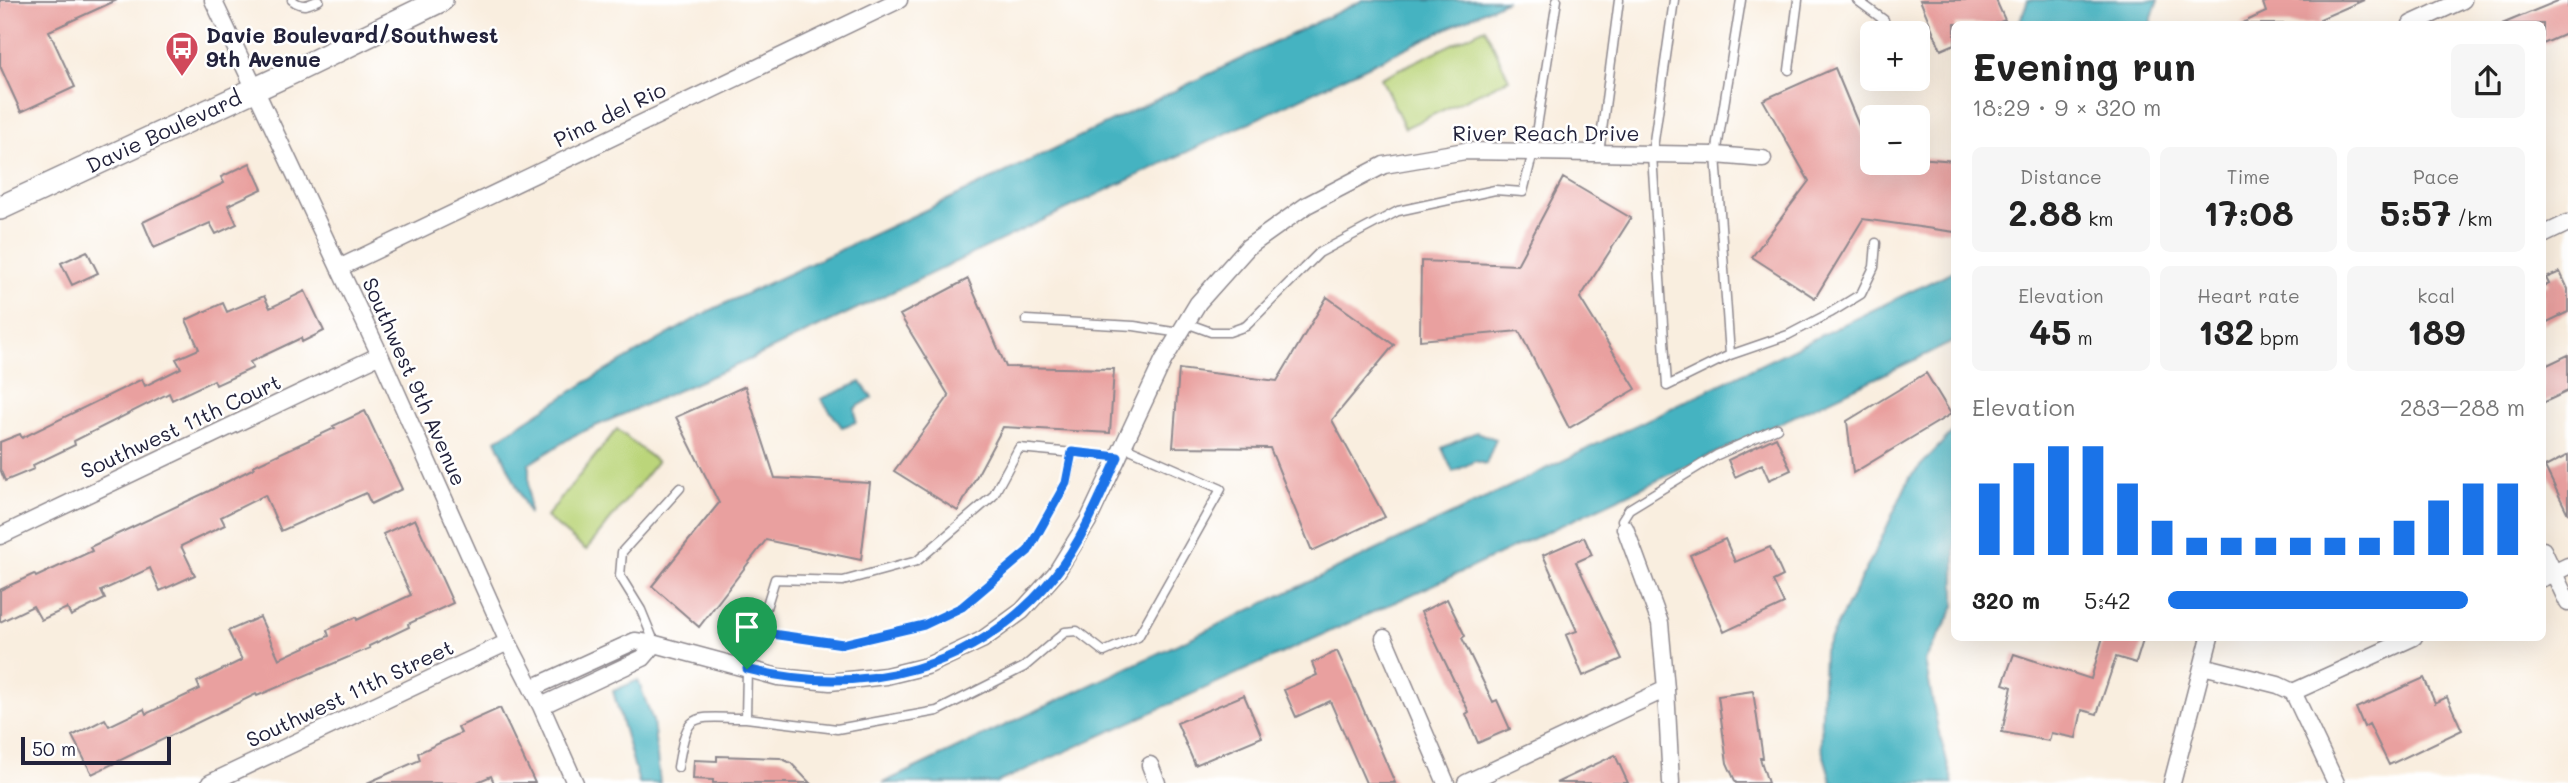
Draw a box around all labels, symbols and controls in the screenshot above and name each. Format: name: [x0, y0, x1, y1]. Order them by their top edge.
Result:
place label: Davie Boulevard/Southwest 9th Avenue: [206, 21, 498, 72]
map controls: [1860, 21, 1930, 175]
button: +: [1860, 21, 1930, 91]
bus stop icon: Davie Boulevard/Southwest 9th Avenue: [163, 29, 201, 78]
text: Evening run: [1972, 41, 2196, 91]
button: share: [2451, 44, 2525, 118]
street label: Pina del Rio: [549, 75, 670, 152]
street label: Davie Boulevard: [82, 83, 245, 178]
text: 18:29 · 9 × 320 m: [1972, 92, 2161, 122]
button: −: [1860, 105, 1930, 175]
street label: River Reach Drive: [1452, 119, 1640, 146]
text: Distance: [2020, 164, 2102, 189]
text: Time: [2227, 164, 2270, 189]
text: Pace: [2413, 164, 2459, 189]
text: 2.88: [2008, 189, 2082, 235]
text: 17:08: [2203, 189, 2294, 235]
text: 5:57: [2380, 189, 2451, 235]
text: km: [2082, 206, 2113, 231]
text: /km: [2451, 206, 2493, 231]
street label: Southwest 9th Avenue: [357, 273, 473, 490]
text: Elevation: [2018, 283, 2103, 308]
text: Heart rate: [2197, 283, 2300, 308]
text: kcal: [2417, 283, 2455, 308]
text: 45: [2029, 308, 2072, 354]
text: 132: [2198, 308, 2254, 354]
text: 189: [2407, 308, 2465, 354]
text: m: [2072, 325, 2093, 350]
text: bpm: [2254, 325, 2299, 350]
street label: Southwest 11th Court: [76, 367, 285, 484]
text: Elevation: [1972, 392, 2075, 422]
text: 283–288 m: [2400, 392, 2525, 422]
text: 320 m: [1972, 585, 2040, 615]
text: 5:42: [2084, 585, 2131, 615]
pin: [717, 597, 777, 669]
icon: arrive: [728, 608, 766, 646]
street label: Southwest 11th Street: [241, 633, 457, 753]
scale bar: [21, 734, 172, 766]
text: 50 m: [32, 736, 76, 761]

